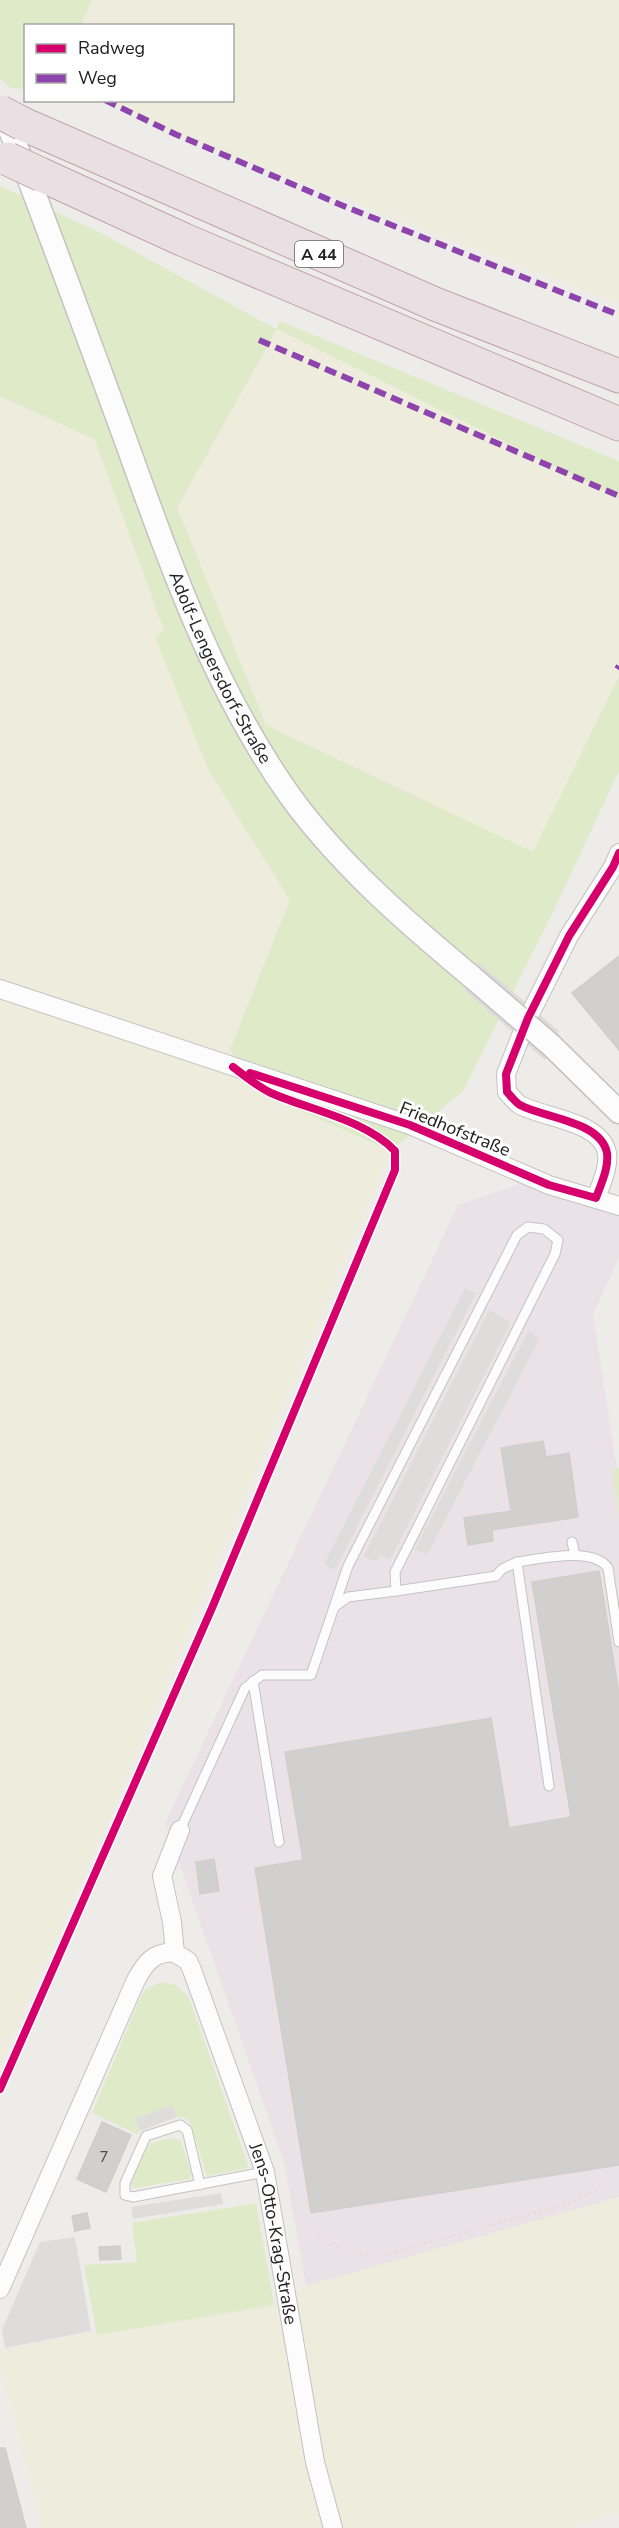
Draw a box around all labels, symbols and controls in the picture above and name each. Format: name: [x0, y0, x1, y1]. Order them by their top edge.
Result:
legend: [24, 24, 234, 102]
text: Radweg: [78, 36, 145, 60]
text: Weg: [78, 66, 117, 90]
road number: A 44: [295, 241, 343, 267]
street label: Adolf-Lengersdorf-Straße: [163, 568, 277, 768]
street label: Friedhofstraße: [396, 1096, 514, 1162]
street label: Jens-Otto-Krag-Straße: [243, 2138, 303, 2326]
house number: 7: [99, 2147, 109, 2167]

